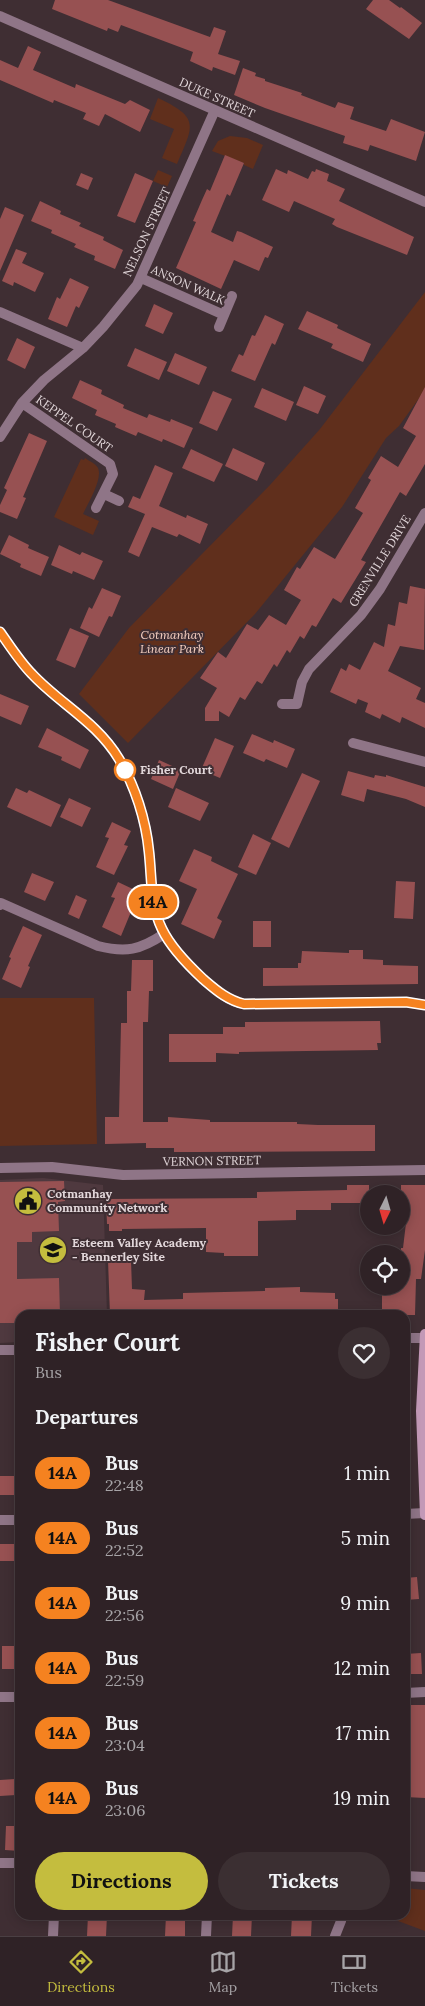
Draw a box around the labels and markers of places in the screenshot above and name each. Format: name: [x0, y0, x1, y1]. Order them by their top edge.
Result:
marker: Fisher Court: [114, 759, 136, 781]
place label: Fisher Court: [140, 762, 214, 777]
public building icon: Cotmanhay Community Network: [13, 1186, 43, 1216]
place label: Cotmanhay Community Network: [47, 1186, 167, 1215]
school or university icon: Esteem Valley Academy - Bennerley Site: [38, 1235, 68, 1265]
place label: Esteem Valley Academy - Bennerley Site: [72, 1235, 207, 1264]

